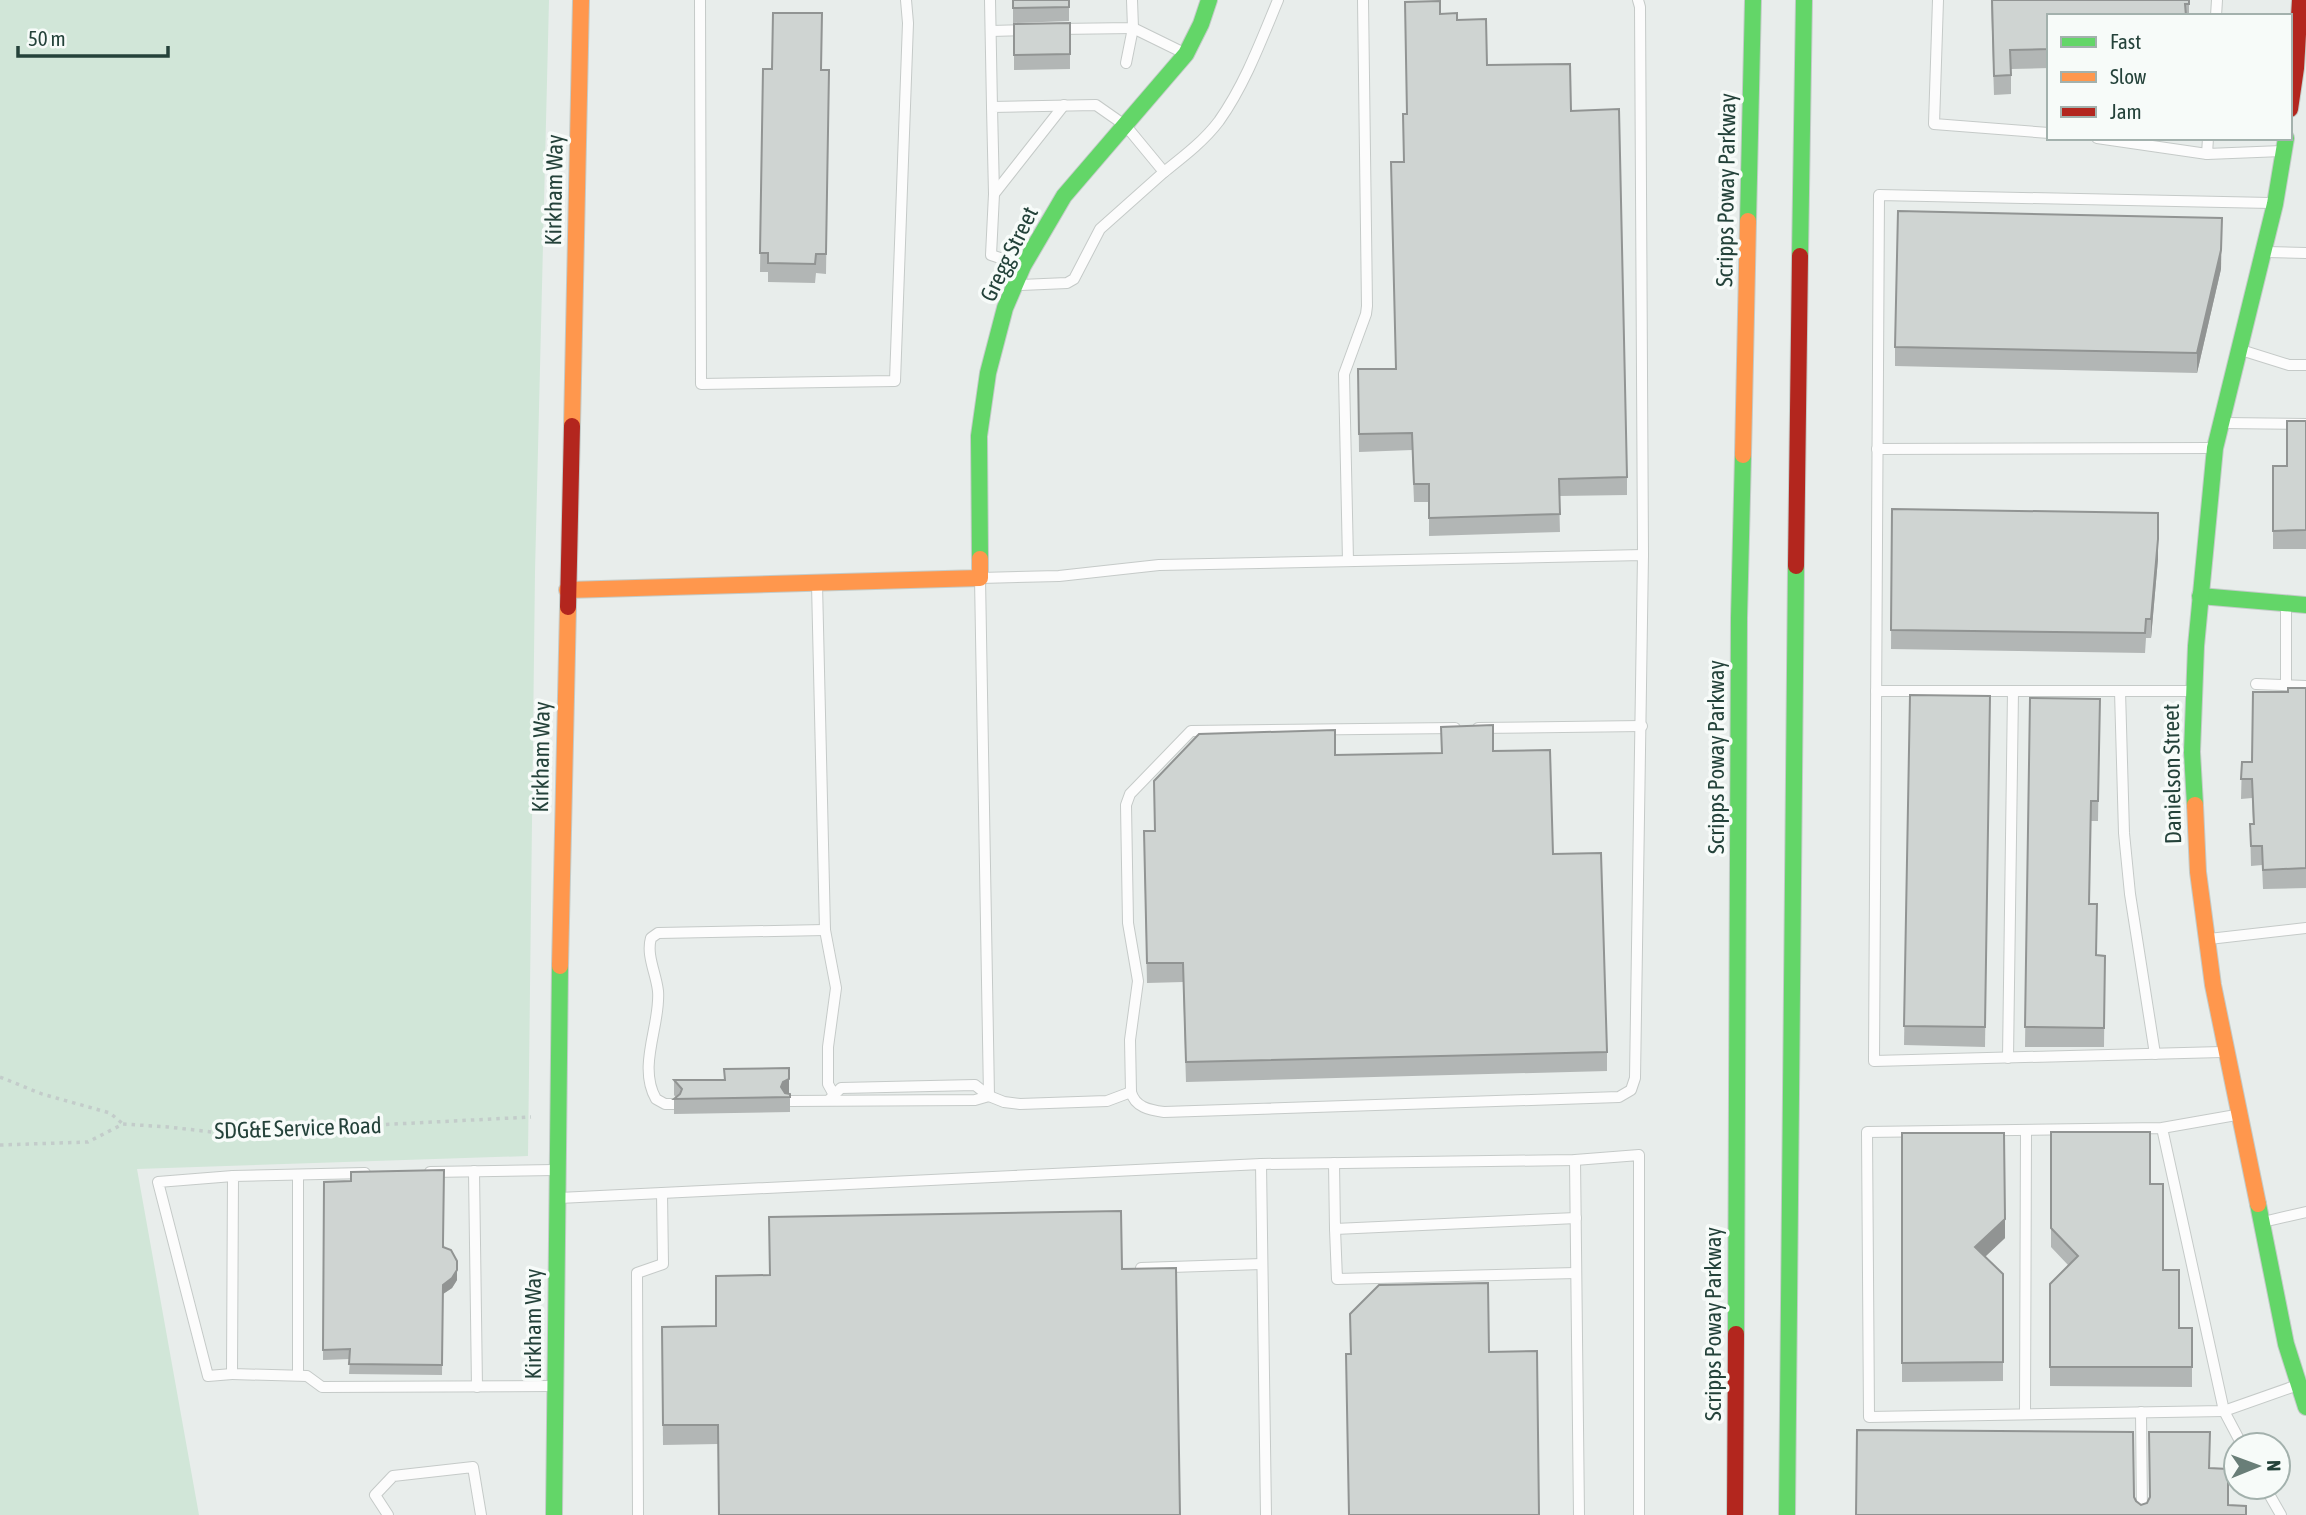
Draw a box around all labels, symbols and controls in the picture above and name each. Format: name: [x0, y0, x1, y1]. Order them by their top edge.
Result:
scale bar: [18, 14, 168, 58]
legend: [2047, 14, 2292, 140]
text: 50 m: [28, 26, 66, 50]
text: Fast: [2110, 29, 2141, 53]
text: Slow: [2110, 64, 2147, 88]
street label: Scripps Poway Parkway: [1711, 93, 1741, 287]
text: Jam: [2110, 99, 2142, 123]
street label: Kirkham Way: [540, 134, 568, 246]
street label: Gregg Street: [975, 202, 1043, 306]
street label: Scripps Poway Parkway: [1703, 660, 1729, 854]
street label: Kirkham Way: [527, 701, 555, 813]
street label: Danielson Street: [2158, 704, 2186, 844]
street label: SDG&E Service Road: [214, 1112, 382, 1144]
street label: Scripps Poway Parkway: [1700, 1227, 1726, 1421]
street label: Kirkham Way: [520, 1268, 546, 1380]
north arrow: [2222, 1431, 2292, 1501]
text: N: [2263, 1460, 2285, 1472]

